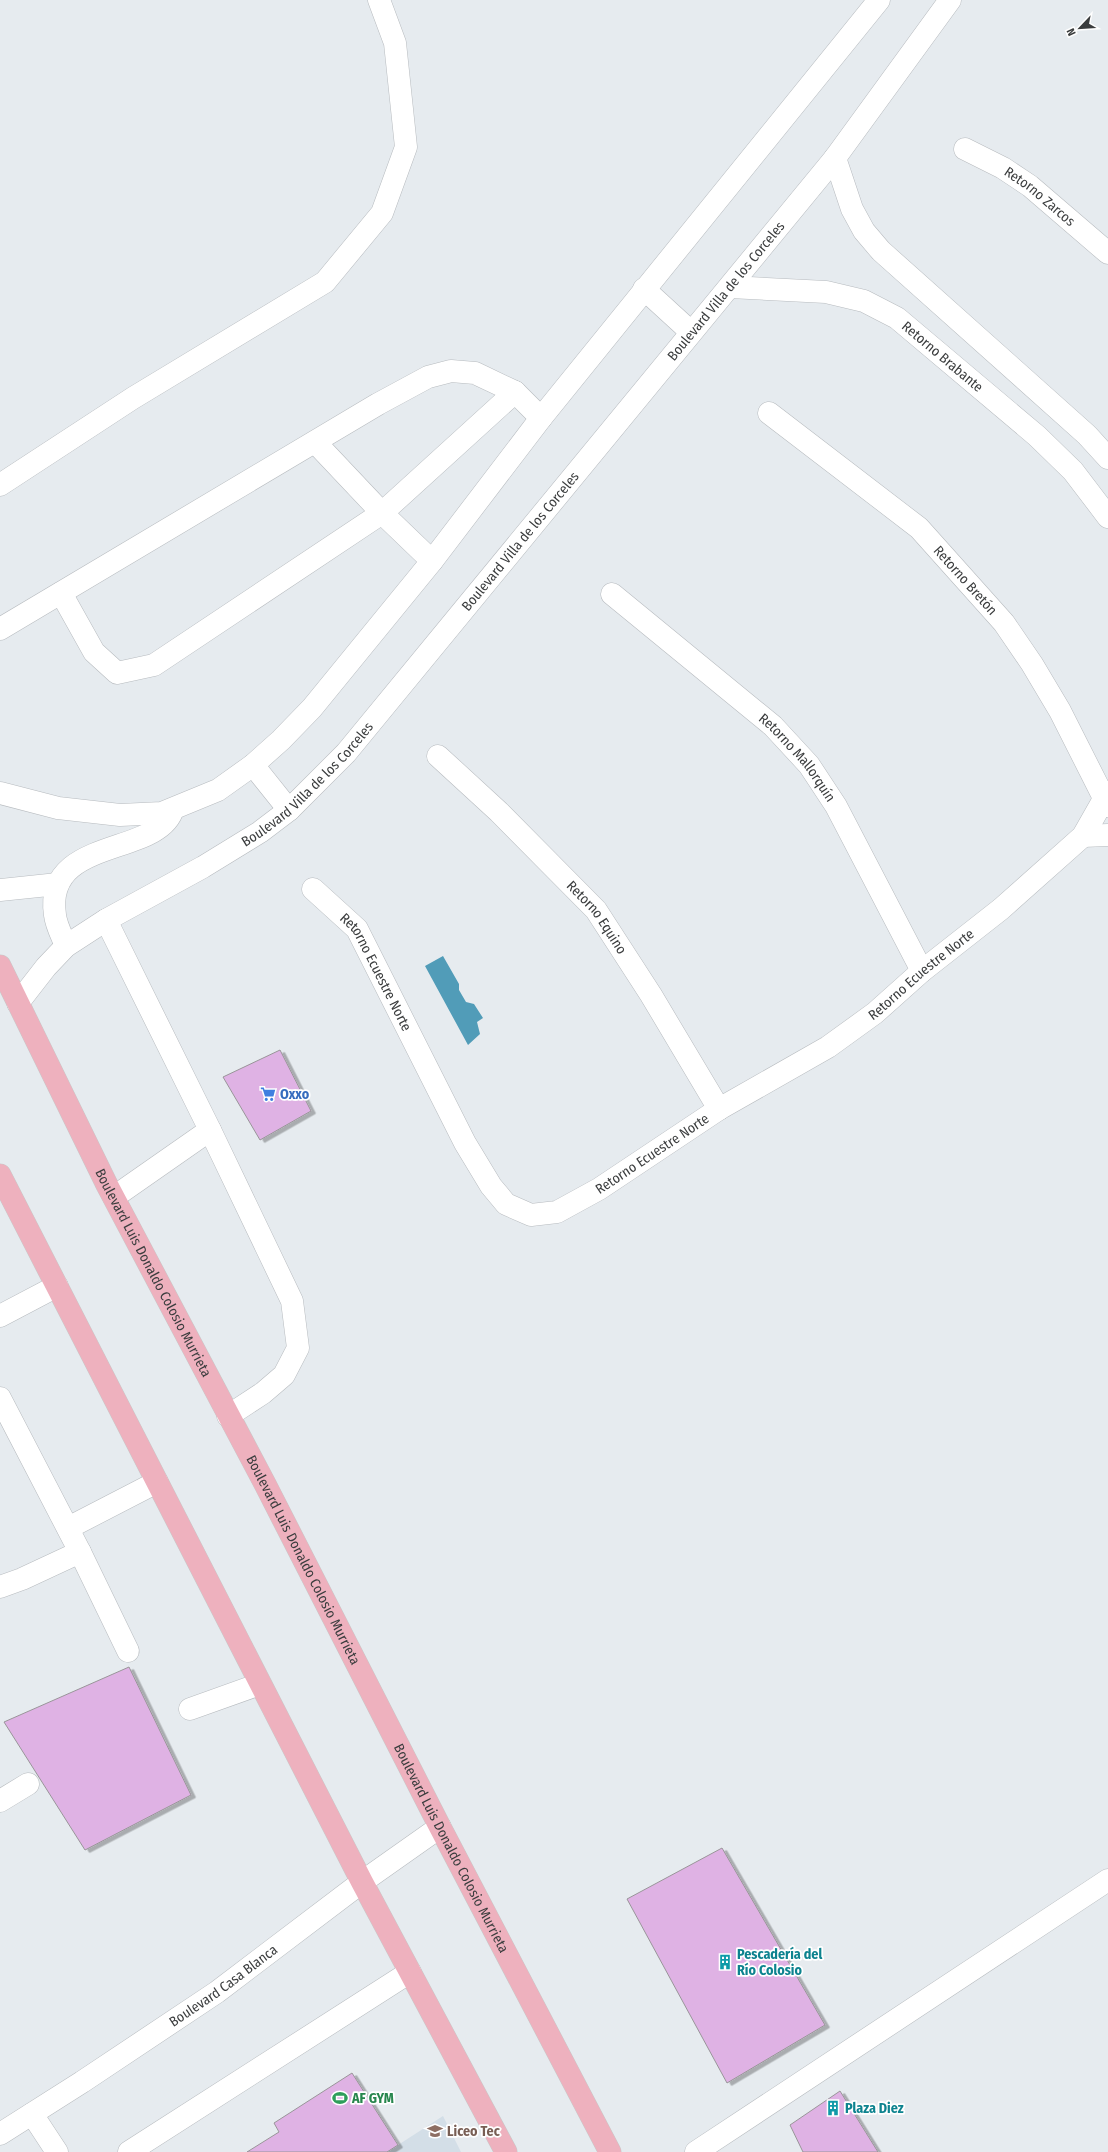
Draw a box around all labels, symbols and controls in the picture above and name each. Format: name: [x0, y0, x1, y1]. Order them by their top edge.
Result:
north arrow: [1060, 8, 1100, 48]
text: N: [1064, 26, 1079, 38]
street label: Retorno Zarcos: [1001, 163, 1079, 230]
street label: Boulevard Villa de los Corceles: [664, 218, 788, 364]
street label: Retorno Brabante: [899, 317, 987, 396]
street label: Boulevard Villa de los Corceles: [458, 468, 582, 614]
street label: Retorno Bretón: [930, 542, 1001, 618]
street label: Retorno Mallorquín: [756, 710, 839, 805]
street label: Boulevard Villa de los Corceles: [238, 718, 377, 850]
street label: Retorno Equino: [563, 877, 631, 957]
street label: Retorno Ecuestre Norte: [337, 909, 416, 1034]
street label: Retorno Ecuestre Norte: [865, 925, 977, 1024]
supermarket icon: Oxxo: [259, 1085, 277, 1103]
place label: Oxxo: [280, 1086, 310, 1103]
street label: Retorno Ecuestre Norte: [592, 1110, 712, 1198]
street label: Boulevard Luis Donaldo Colosio Murrieta: [92, 1166, 215, 1380]
street label: Boulevard Luis Donaldo Colosio Murrieta: [243, 1452, 364, 1668]
street label: Boulevard Luis Donaldo Colosio Murrieta: [390, 1741, 513, 1956]
street label: Boulevard Casa Blanca: [166, 1941, 281, 2030]
place label: Pescadería del Río Colosio: [737, 1946, 822, 1979]
building icon: Pescadería del Río Colosio: [716, 1953, 734, 1971]
sports icon: AF GYM: [331, 2089, 349, 2107]
place label: AF GYM: [351, 2090, 394, 2107]
building icon: Plaza Diez: [824, 2099, 842, 2117]
place label: Plaza Diez: [845, 2100, 904, 2117]
school or university icon: Liceo Tec: [426, 2122, 444, 2140]
place label: Liceo Tec: [447, 2123, 501, 2140]

